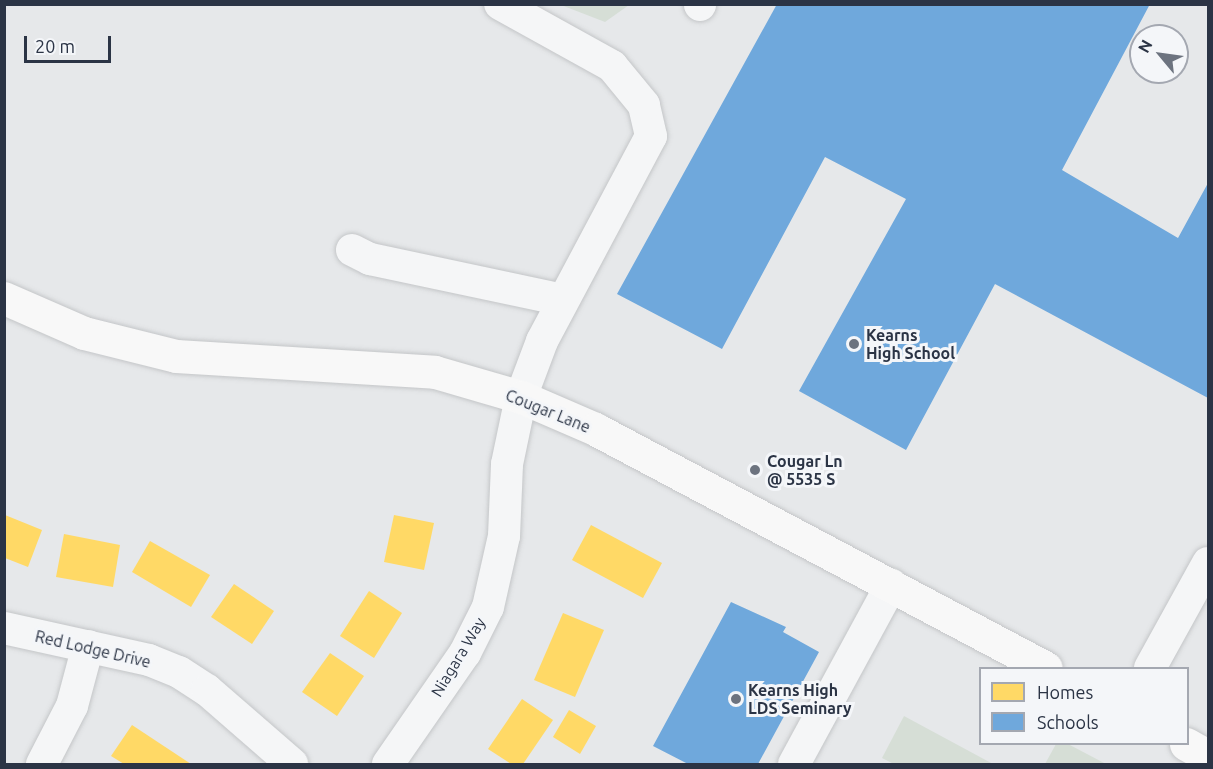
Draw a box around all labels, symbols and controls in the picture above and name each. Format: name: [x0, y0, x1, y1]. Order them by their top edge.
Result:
scale bar: [27, 24, 114, 62]
north arrow: [1129, 24, 1189, 84]
text: 20 m: [35, 36, 75, 56]
text: N: [1134, 37, 1156, 56]
place label: Kearns High School: [866, 325, 955, 363]
marker: Kearns High School: [847, 337, 861, 351]
street label: Cougar Lane: [503, 385, 593, 437]
place label: Cougar Ln @ 5535 S: [767, 451, 843, 489]
marker: Cougar Ln @ 5535 S: [748, 463, 762, 477]
street label: Niagara Way: [427, 614, 489, 700]
street label: Red Lodge Drive: [33, 626, 153, 672]
legend: [979, 667, 1189, 745]
place label: Kearns High LDS Seminary: [748, 680, 851, 718]
text: Homes: [1037, 682, 1093, 702]
marker: Kearns High LDS Seminary: [729, 692, 743, 706]
text: Schools: [1037, 712, 1099, 732]

